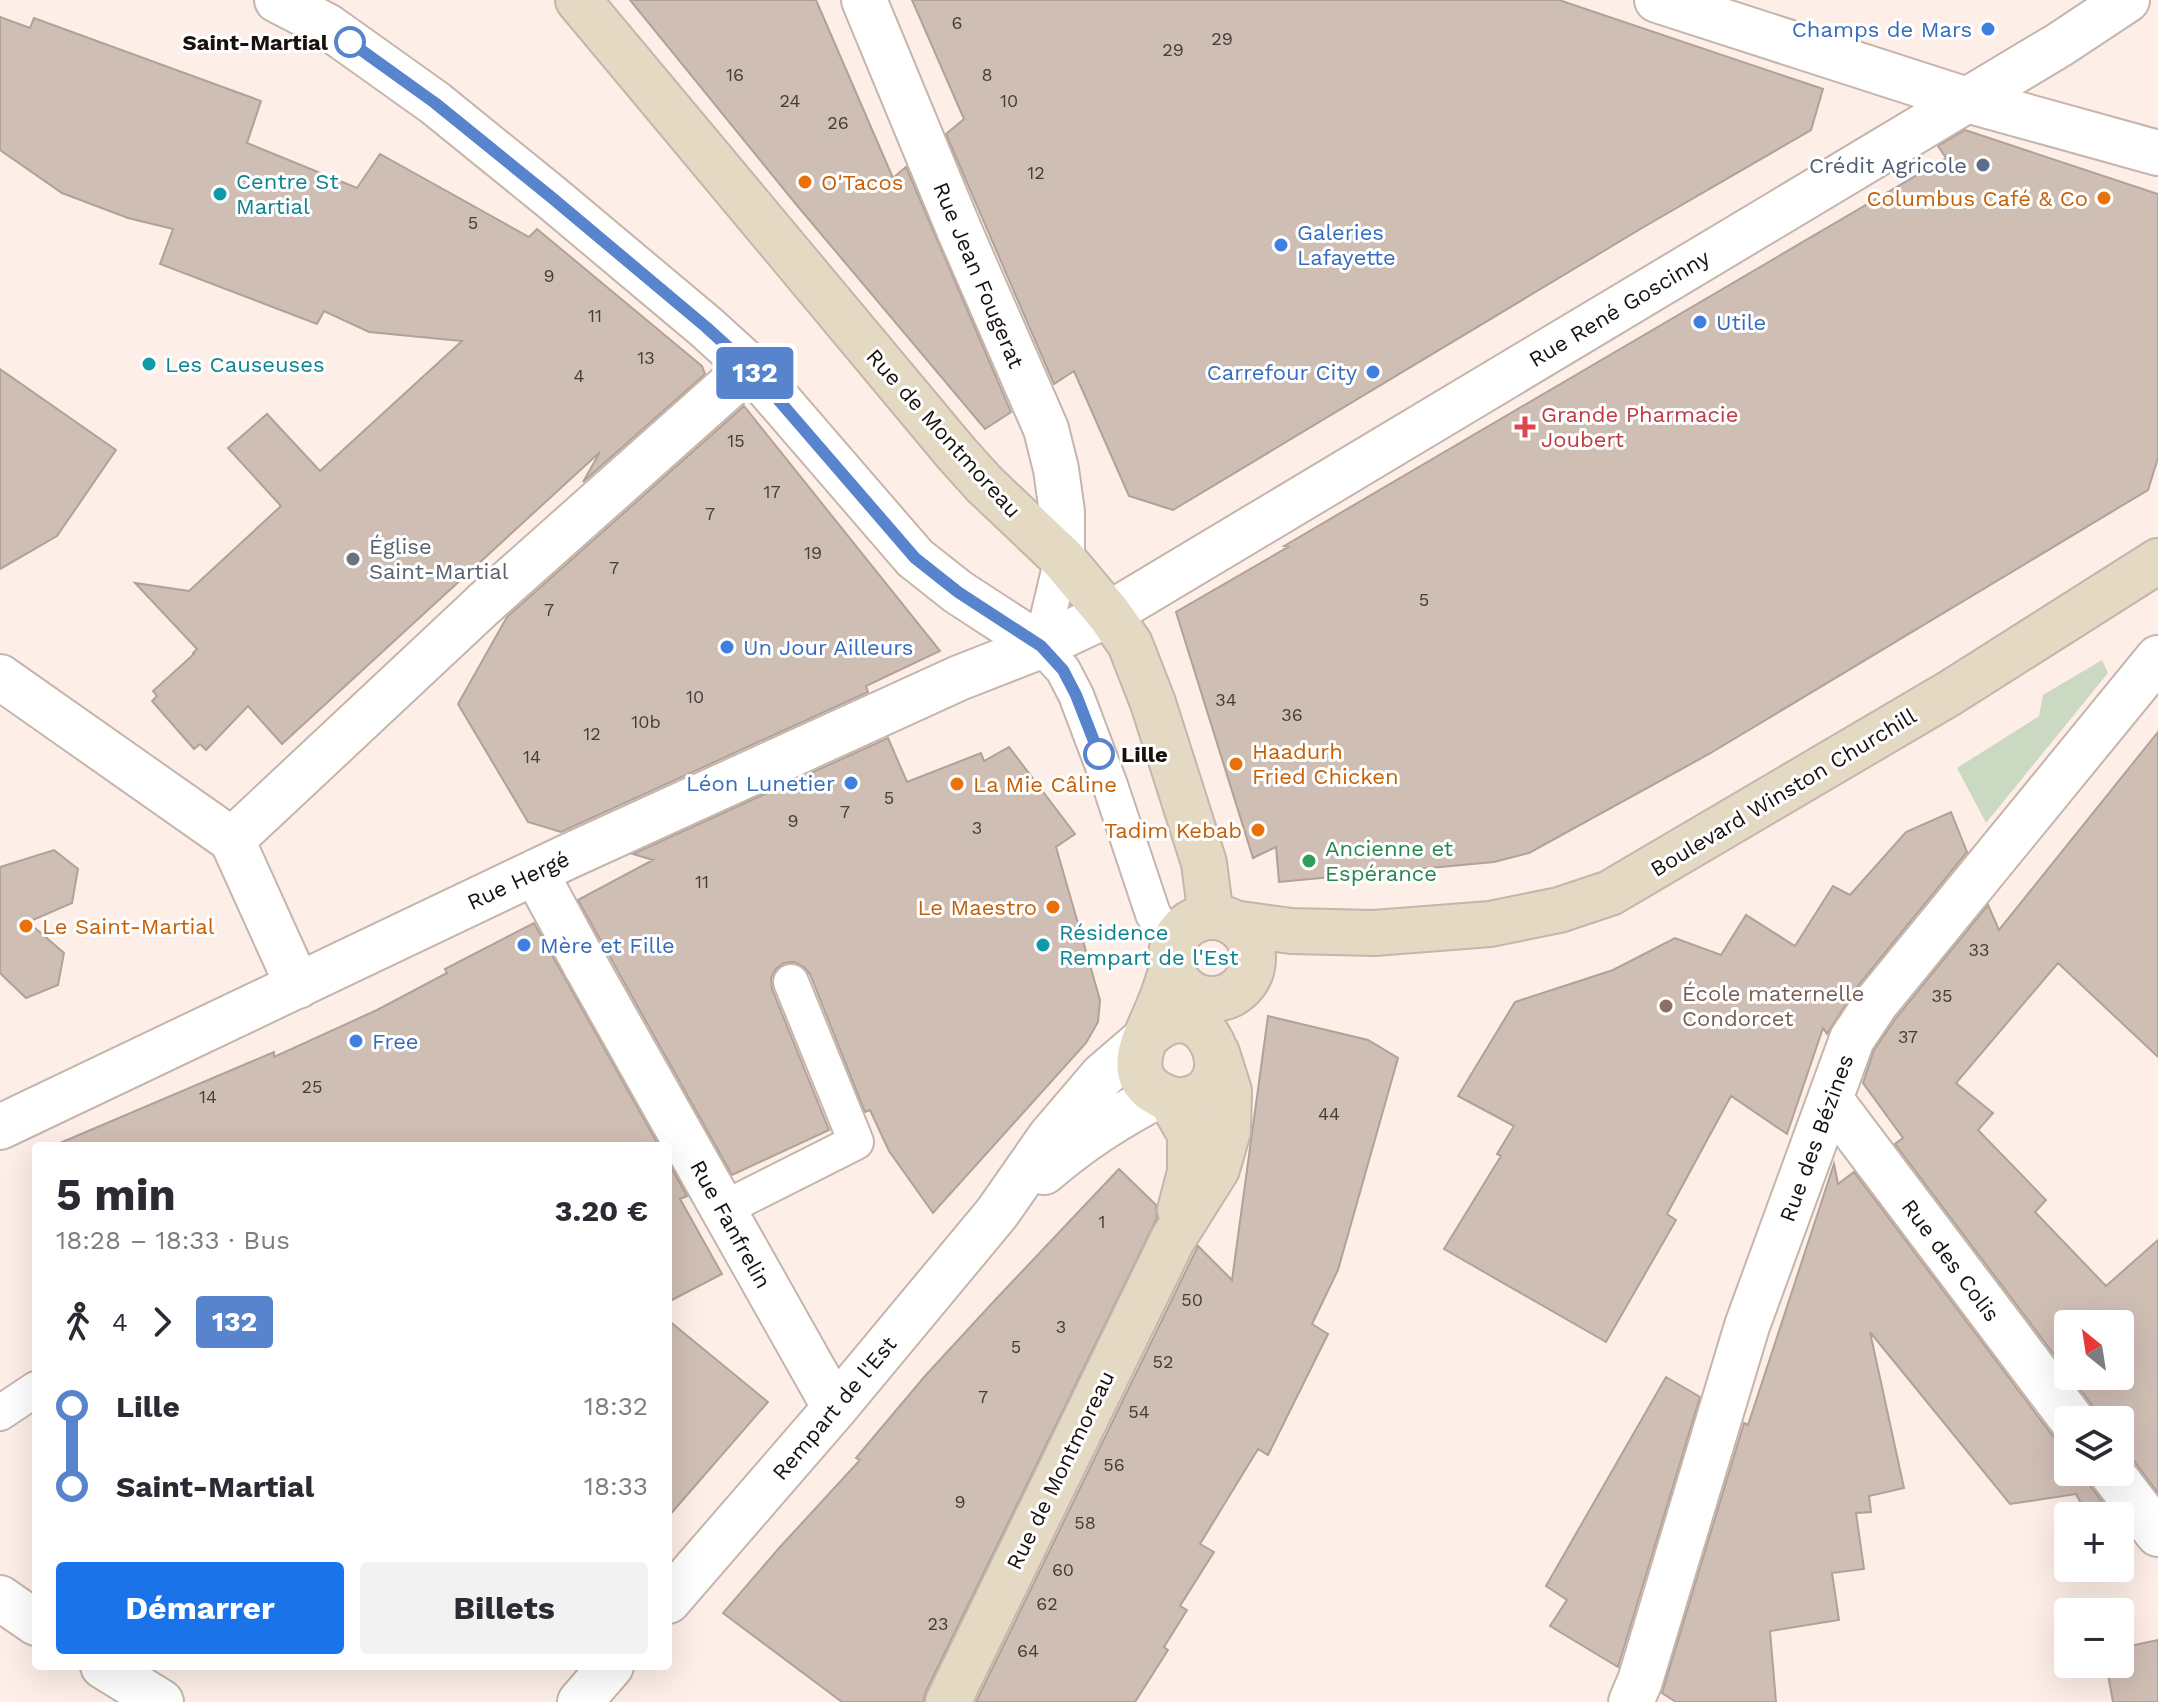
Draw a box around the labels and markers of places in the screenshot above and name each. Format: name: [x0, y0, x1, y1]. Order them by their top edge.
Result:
place label: Champs de Mars: [1792, 17, 1972, 42]
marker: Champs de Mars: [1979, 20, 1997, 38]
marker: Saint-Martial: [335, 27, 365, 57]
place label: Saint-Martial: [183, 30, 329, 55]
place label: Crédit Agricole: [1809, 153, 1967, 178]
marker: Crédit Agricole: [1974, 156, 1992, 174]
place label: Centre St Martial: [236, 169, 339, 219]
place label: O'Tacos: [821, 170, 903, 195]
marker: O'Tacos: [796, 173, 814, 191]
marker: Centre St Martial: [211, 185, 229, 203]
place label: Columbus Café & Co: [1867, 186, 2088, 211]
marker: Columbus Café & Co: [2095, 189, 2113, 207]
place label: Galeries Lafayette: [1297, 220, 1396, 270]
marker: Galeries Lafayette: [1272, 236, 1290, 254]
place label: Utile: [1716, 310, 1766, 335]
marker: Utile: [1691, 313, 1709, 331]
place label: Les Causeuses: [165, 352, 324, 377]
marker: Les Causeuses: [140, 355, 158, 373]
place label: Carrefour City: [1207, 360, 1358, 385]
marker: Carrefour City: [1364, 363, 1382, 381]
place label: Grande Pharmacie Joubert: [1541, 402, 1738, 452]
marker: Grande Pharmacie Joubert: [1516, 418, 1534, 436]
place label: Église Saint-Martial: [369, 534, 509, 584]
marker: Église Saint-Martial: [344, 550, 362, 568]
place label: Un Jour Ailleurs: [743, 635, 913, 660]
marker: Un Jour Ailleurs: [718, 638, 736, 656]
marker: Lille: [1084, 739, 1114, 769]
place label: Haadurh Fried Chicken: [1252, 739, 1399, 789]
place label: Lille: [1121, 742, 1168, 767]
marker: Haadurh Fried Chicken: [1227, 755, 1245, 773]
place label: Léon Lunetier: [686, 771, 835, 796]
place label: La Mie Câline: [973, 772, 1117, 797]
marker: Léon Lunetier: [842, 774, 860, 792]
marker: La Mie Câline: [948, 775, 966, 793]
place label: Tadim Kebab: [1104, 818, 1242, 843]
marker: Tadim Kebab: [1249, 821, 1267, 839]
place label: Ancienne et Espérance: [1325, 836, 1453, 886]
marker: Ancienne et Espérance: [1300, 852, 1318, 870]
place label: Le Maestro: [918, 895, 1037, 920]
marker: Le Maestro: [1044, 898, 1062, 916]
place label: Le Saint-Martial: [42, 914, 215, 939]
marker: Le Saint-Martial: [17, 917, 35, 935]
place label: Résidence Rempart de l'Est: [1059, 920, 1238, 970]
place label: Mère et Fille: [540, 933, 675, 958]
marker: Mère et Fille: [515, 936, 533, 954]
marker: Résidence Rempart de l'Est: [1034, 936, 1052, 954]
place label: École maternelle Condorcet: [1682, 981, 1864, 1031]
marker: École maternelle Condorcet: [1657, 997, 1675, 1015]
place label: Free: [372, 1029, 419, 1054]
marker: Free: [347, 1032, 365, 1050]

